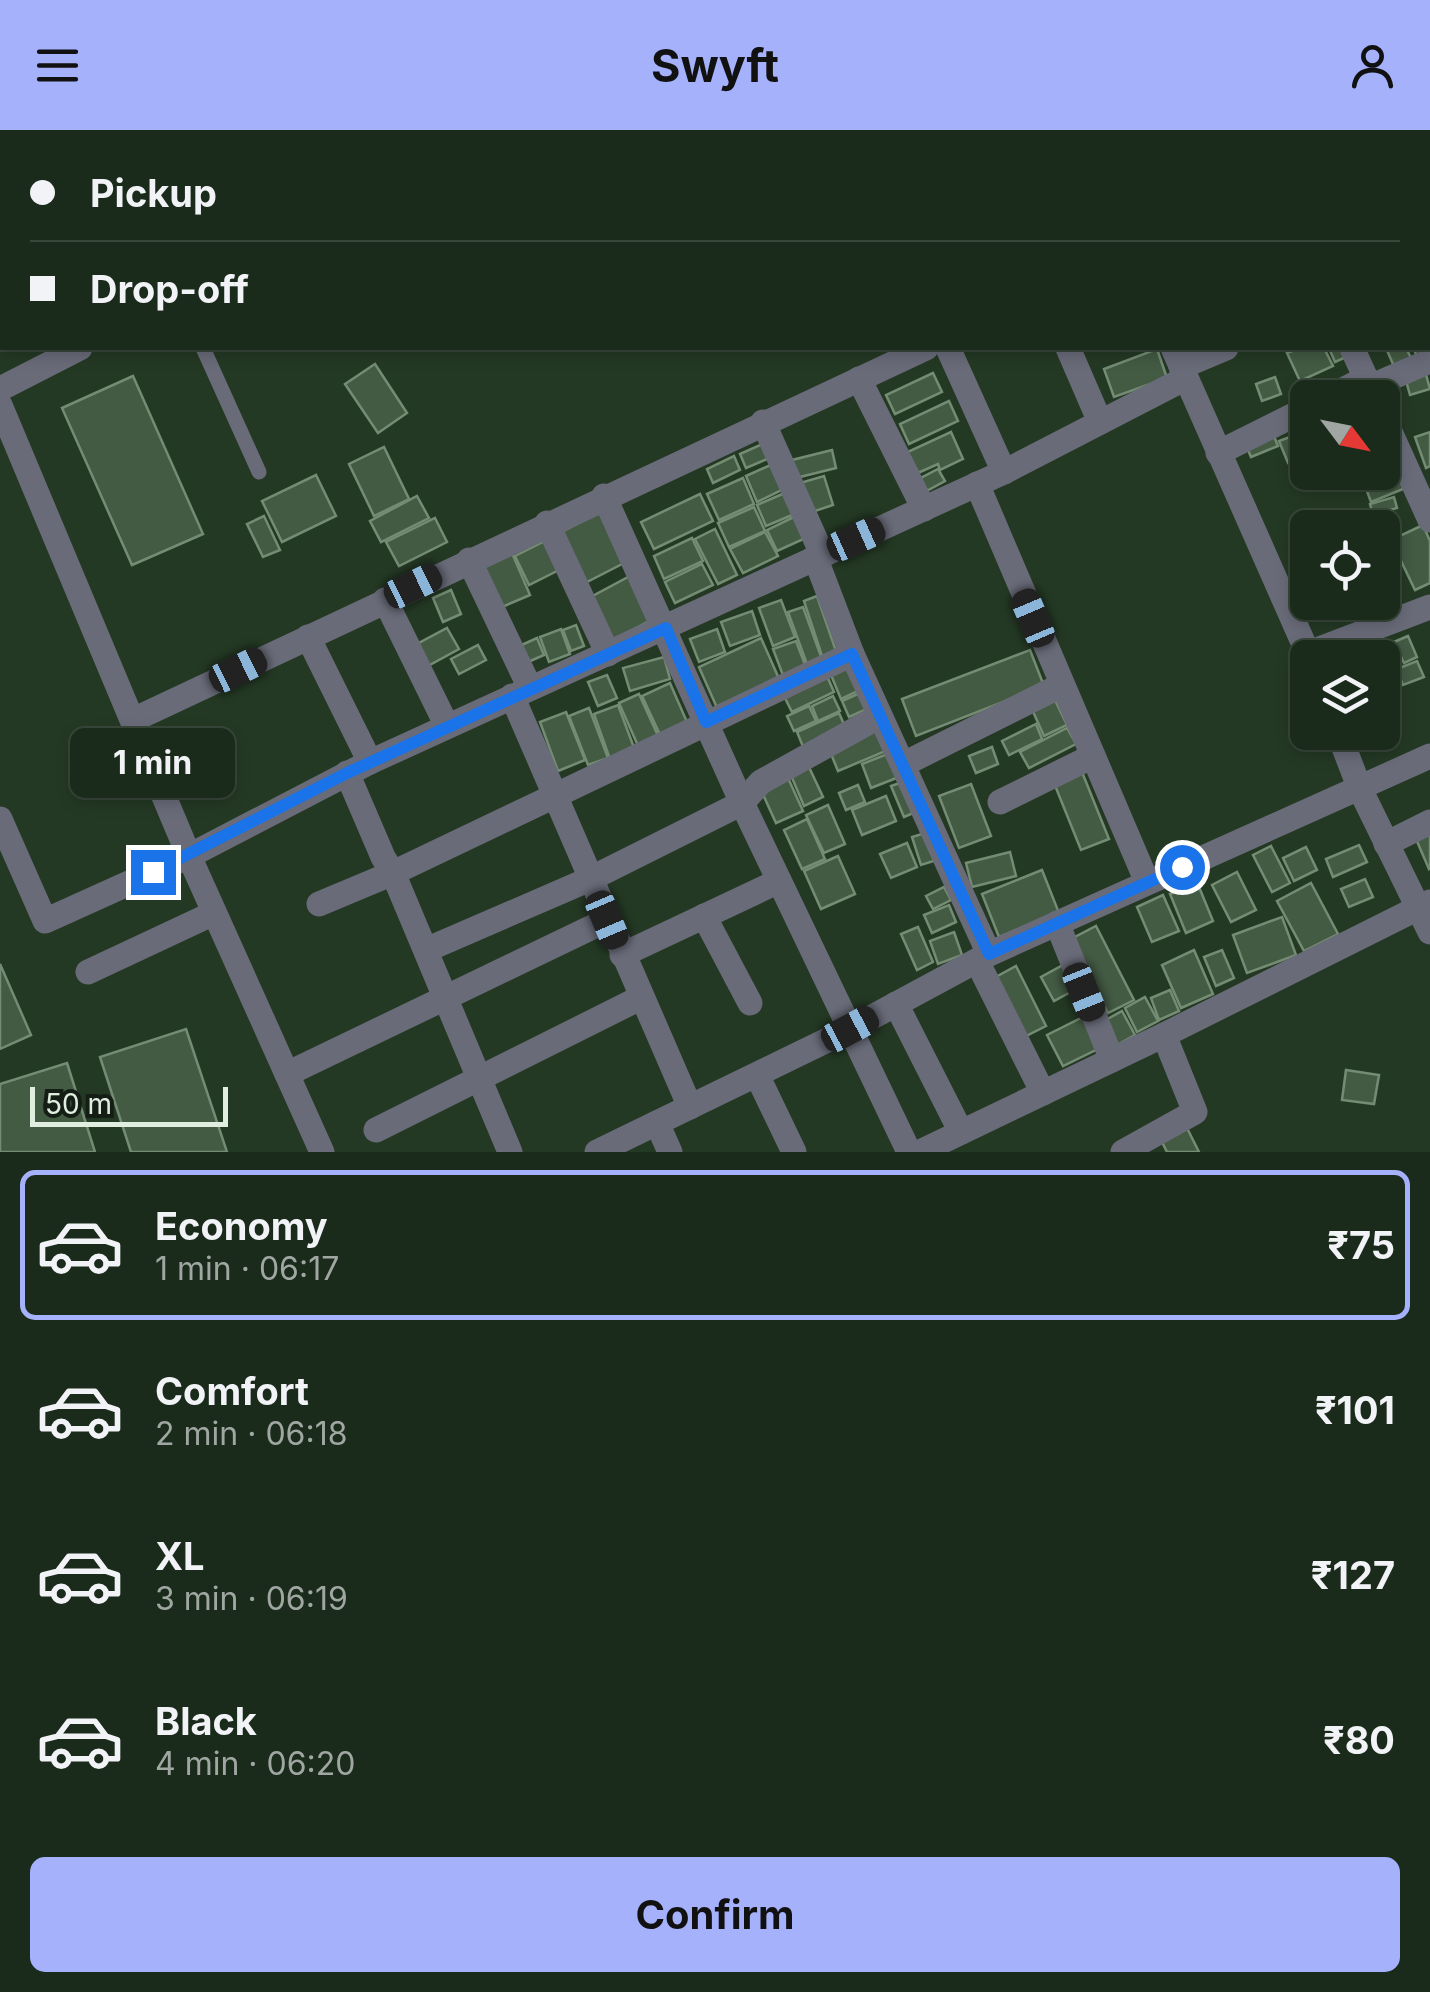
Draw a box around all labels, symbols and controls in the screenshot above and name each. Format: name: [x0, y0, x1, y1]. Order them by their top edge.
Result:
icon: menu: [30, 38, 85, 93]
text: Swyft: [651, 38, 779, 93]
icon: person: [1345, 38, 1400, 93]
text: Pickup: [90, 170, 217, 216]
text: Drop-off: [90, 266, 249, 312]
north arrow: [1290, 380, 1400, 490]
map controls: [1290, 380, 1400, 750]
button: locate: [1290, 510, 1400, 620]
car: [822, 513, 890, 565]
car: [379, 559, 447, 613]
car: [1007, 585, 1059, 651]
button: layers: [1290, 640, 1400, 750]
car: [204, 643, 272, 697]
callout: 1 min: [70, 727, 236, 797]
text: 1 min: [113, 743, 192, 782]
route start: [1160, 845, 1205, 890]
route end: [131, 850, 176, 895]
car: [581, 887, 633, 953]
car: [1059, 959, 1109, 1025]
car: [816, 1002, 884, 1056]
scale bar: [30, 1082, 228, 1126]
text: 50 m: [45, 1087, 112, 1121]
icon: car: [35, 1200, 125, 1290]
text: Economy: [155, 1203, 328, 1249]
text: ₹75: [1327, 1222, 1395, 1268]
text: 1 min · 06:17: [155, 1249, 339, 1288]
icon: car: [35, 1365, 125, 1455]
text: Comfort: [155, 1368, 309, 1414]
text: ₹101: [1315, 1387, 1395, 1433]
text: 2 min · 06:18: [155, 1414, 347, 1453]
icon: car: [35, 1530, 125, 1620]
text: XL: [155, 1533, 205, 1579]
text: ₹127: [1311, 1552, 1395, 1598]
text: 3 min · 06:19: [155, 1579, 348, 1618]
icon: car: [35, 1695, 125, 1785]
text: Black: [155, 1698, 257, 1744]
text: ₹80: [1323, 1717, 1395, 1763]
text: 4 min · 06:20: [155, 1744, 356, 1783]
button: Confirm: [30, 1857, 1400, 1972]

